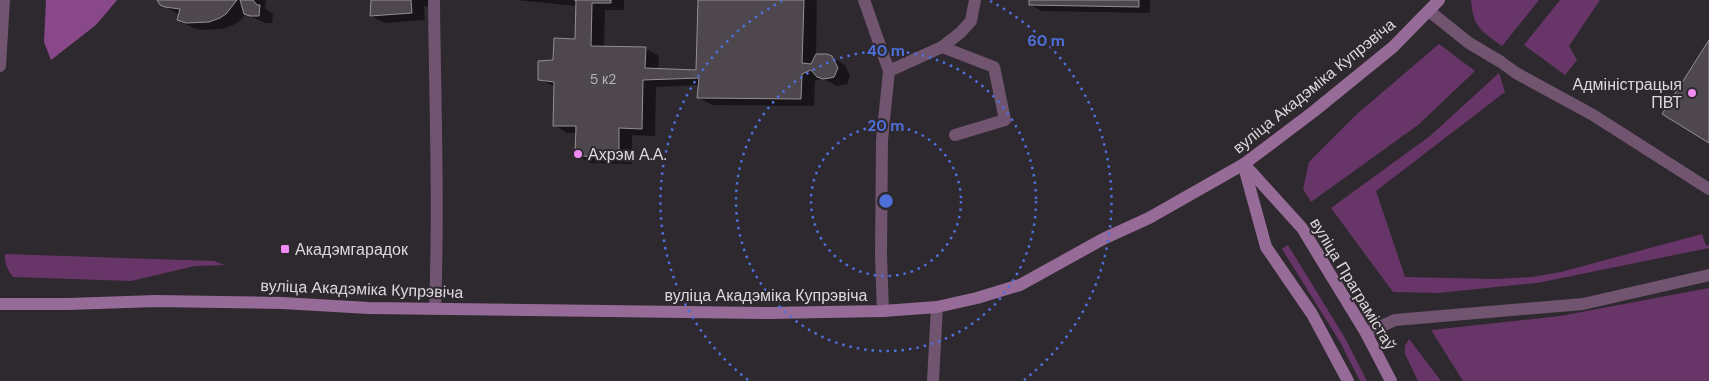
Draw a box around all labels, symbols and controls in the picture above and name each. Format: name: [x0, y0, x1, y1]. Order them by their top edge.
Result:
street label: вуліца Акадэміка Купрэвіча: [1229, 14, 1400, 158]
text: 60 m: [1027, 31, 1065, 51]
text: 40 m: [867, 41, 905, 61]
house number: 5 к2: [590, 70, 616, 88]
place label: Адміністрацыя ПВТ: [1573, 74, 1682, 113]
marker: Адміністрацыя ПВТ: [1686, 87, 1698, 99]
text: 20 m: [868, 116, 904, 136]
place label: Ахрэм А.А.: [588, 144, 667, 165]
marker: Ахрэм А.А.: [572, 148, 584, 160]
centre of rings: [877, 192, 895, 210]
street label: вуліца Праграмістаў: [1305, 214, 1401, 354]
place label: Акадэмгарадок: [295, 239, 409, 260]
marker: Акадэмгарадок: [279, 243, 291, 255]
street label: вуліца Акадэміка Купрэвіча: [260, 275, 464, 303]
street label: вуліца Акадэміка Купрэвіча: [664, 285, 868, 306]

